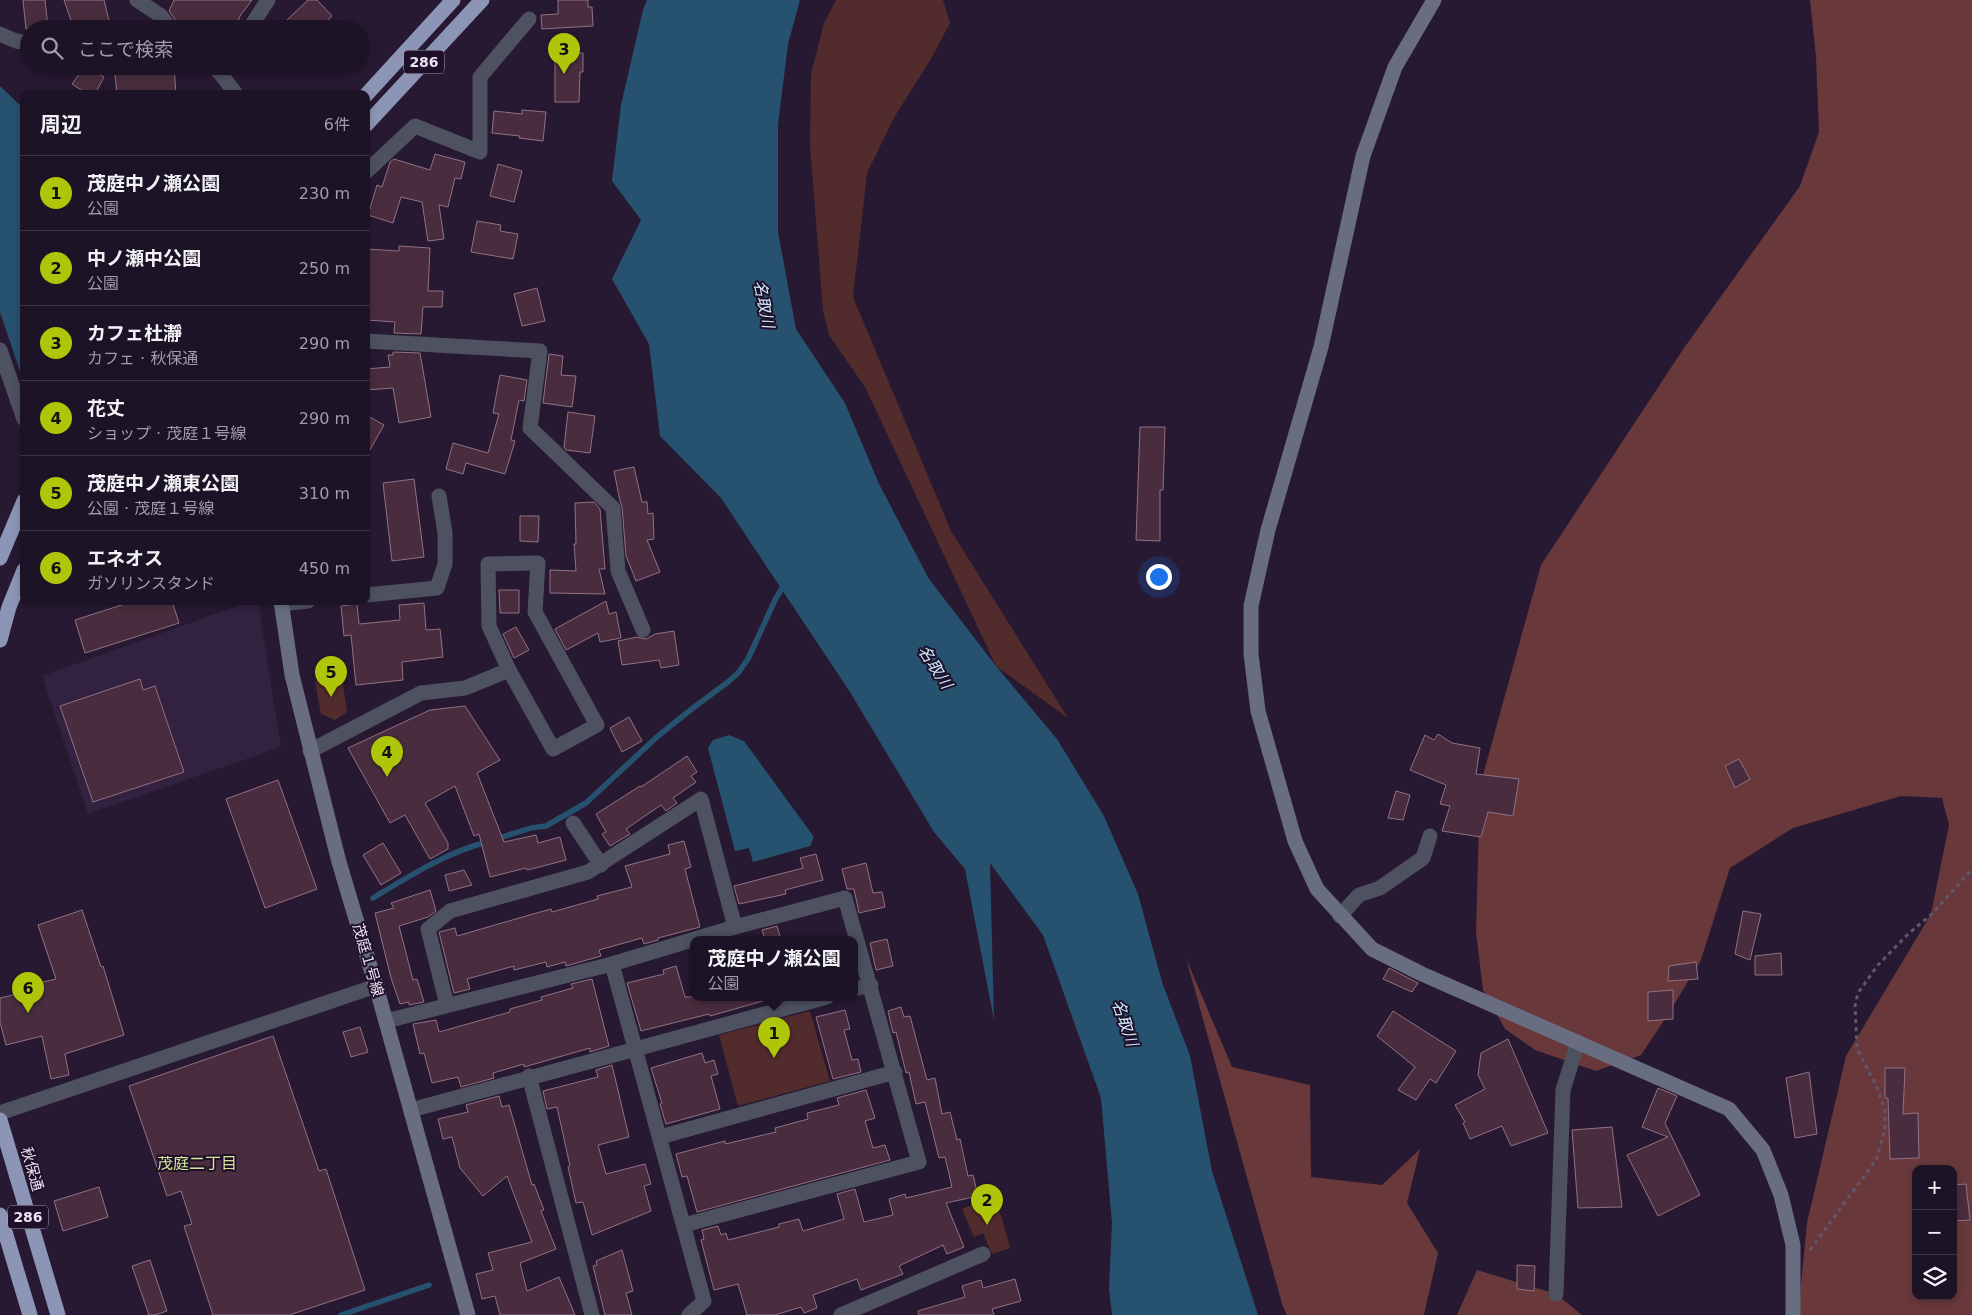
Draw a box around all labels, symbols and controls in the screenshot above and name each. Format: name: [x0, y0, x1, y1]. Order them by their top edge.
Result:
search box: [20, 20, 370, 75]
pin: 3: [548, 33, 580, 74]
icon: search: [38, 34, 66, 62]
text: ここで検索: [78, 38, 173, 60]
road number: 286: [404, 51, 444, 74]
text: 周辺: [40, 113, 82, 137]
text: 6件: [324, 115, 350, 134]
text: 茂庭中ノ瀬公園: [87, 172, 220, 194]
text: 1: [50, 184, 62, 203]
text: 230 m: [299, 184, 350, 203]
text: 公園: [87, 199, 119, 218]
text: 中ノ瀬中公園: [87, 247, 201, 269]
text: 2: [50, 259, 62, 278]
text: 250 m: [299, 259, 350, 278]
text: 公園: [87, 274, 119, 293]
water label: 名取川: [750, 279, 778, 331]
text: カフェ杜瀞: [87, 322, 182, 344]
text: 3: [50, 334, 62, 353]
text: 290 m: [299, 334, 350, 353]
text: カフェ · 秋保通: [87, 349, 198, 368]
text: 花丈: [87, 397, 125, 419]
text: 4: [50, 409, 62, 428]
text: 290 m: [299, 409, 350, 428]
text: ショップ · 茂庭１号線: [87, 424, 246, 443]
text: 茂庭中ノ瀬東公園: [87, 472, 239, 494]
text: 5: [50, 484, 62, 503]
text: 310 m: [299, 484, 350, 503]
text: 公園 · 茂庭１号線: [87, 499, 214, 518]
text: エネオス: [87, 547, 163, 569]
text: 6: [50, 559, 62, 578]
text: 450 m: [299, 559, 350, 578]
your location: [1146, 564, 1172, 590]
text: ガソリンスタンド: [87, 574, 215, 593]
water label: 名取川: [914, 642, 957, 694]
pin: 5: [315, 656, 347, 697]
pin: 4: [371, 736, 403, 777]
street label: 茂庭１号線: [349, 921, 387, 999]
popup: [690, 936, 858, 1001]
text: 茂庭中ノ瀬公園: [707, 947, 841, 969]
pin: 6: [12, 972, 44, 1013]
text: 公園: [707, 974, 740, 993]
water label: 名取川: [1108, 997, 1142, 1051]
pin: 1: [758, 1017, 790, 1058]
street label: 秋保通: [17, 1145, 47, 1193]
district label: 茂庭二丁目: [157, 1154, 237, 1173]
map controls: [1912, 1165, 1957, 1300]
button: +: [1912, 1165, 1957, 1210]
pin: 2: [971, 1184, 1003, 1225]
road number: 286: [8, 1206, 48, 1228]
button: −: [1912, 1210, 1957, 1255]
button: layers: [1912, 1255, 1957, 1300]

